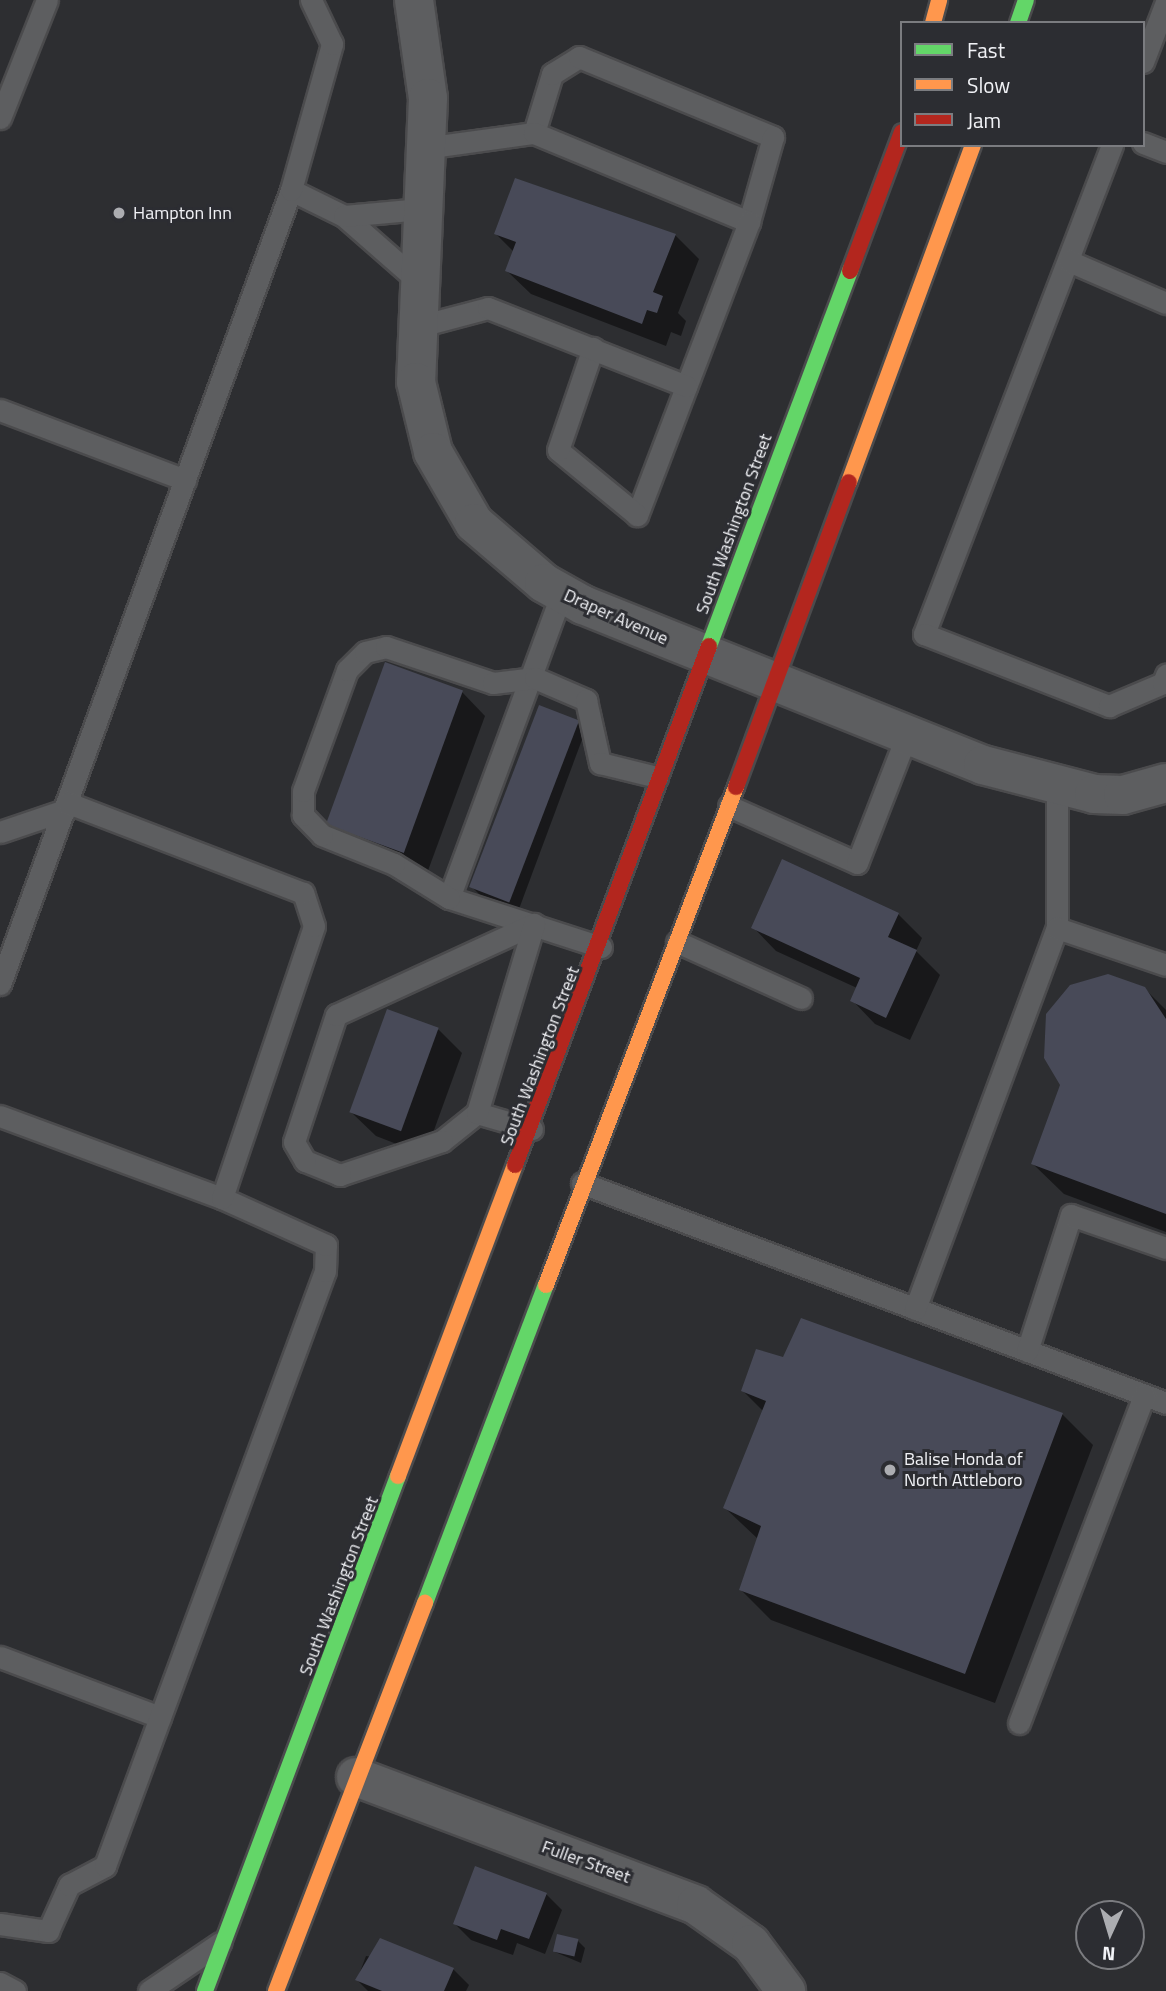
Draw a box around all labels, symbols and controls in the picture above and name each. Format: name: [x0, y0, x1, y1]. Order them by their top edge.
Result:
legend: [900, 21, 1145, 147]
text: Fast: [967, 34, 1005, 66]
text: Slow: [967, 69, 1010, 101]
text: Jam: [967, 104, 1001, 136]
place label: Hampton Inn: [133, 202, 232, 224]
marker: Hampton Inn: [111, 205, 127, 221]
street label: South Washington Street: [691, 431, 777, 617]
street label: Draper Avenue: [560, 584, 672, 650]
street label: South Washington Street: [496, 963, 584, 1149]
place label: Balise Honda of North Attleboro: [904, 1449, 1023, 1492]
marker: Balise Honda of North Attleboro: [882, 1462, 898, 1478]
street label: South Washington Street: [295, 1493, 383, 1679]
street label: Fuller Street: [539, 1836, 633, 1888]
north arrow: [1075, 1900, 1145, 1970]
text: N: [1101, 1940, 1116, 1969]

